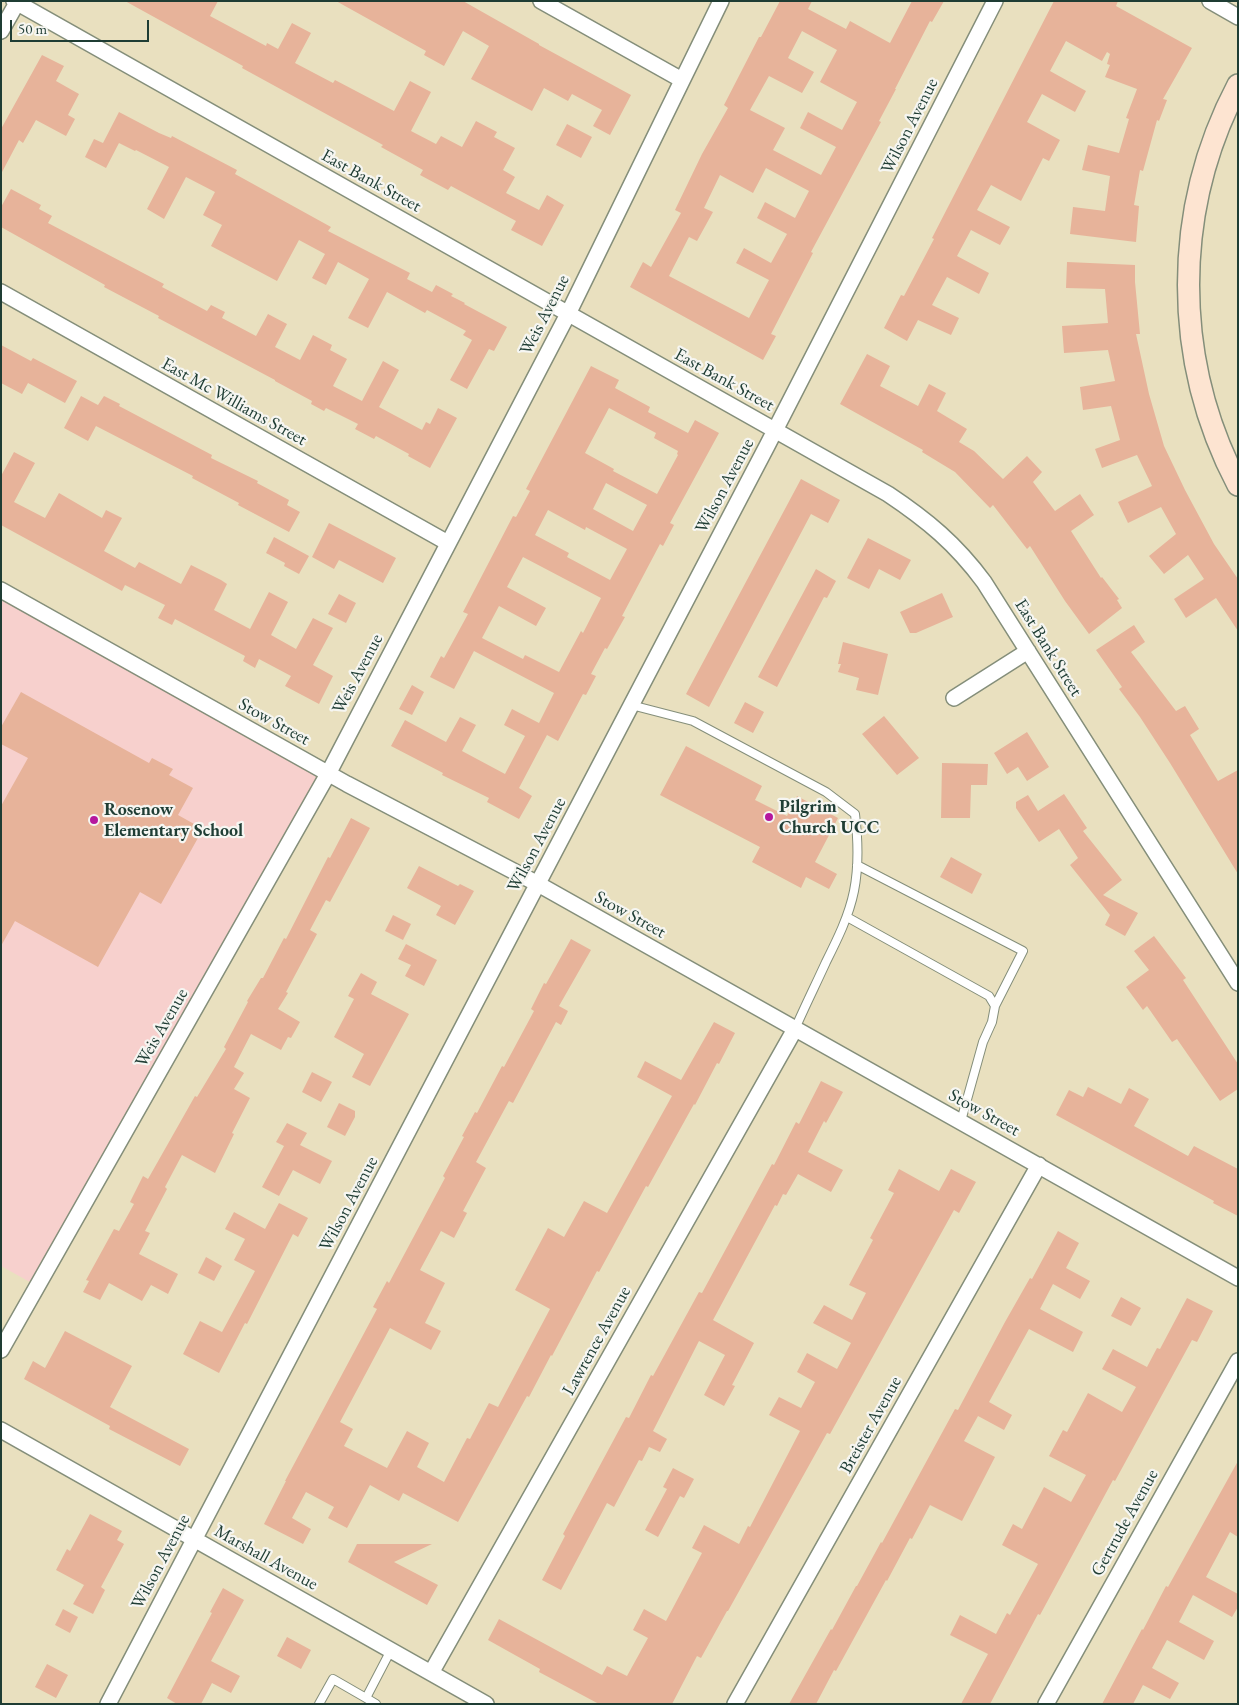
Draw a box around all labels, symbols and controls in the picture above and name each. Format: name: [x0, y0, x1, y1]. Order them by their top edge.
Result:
scale bar: [12, 10, 151, 42]
text: 50 m: [18, 19, 47, 38]
street label: Wilson Avenue: [877, 75, 943, 177]
street label: East Bank Street: [317, 145, 425, 217]
street label: Weis Avenue: [516, 271, 574, 359]
street label: East Bank Street: [670, 344, 778, 416]
street label: East Mc Williams Street: [158, 353, 310, 451]
street label: Wilson Avenue: [691, 435, 759, 537]
street label: East Bank Street: [1009, 595, 1087, 701]
street label: Weis Avenue: [328, 630, 388, 718]
street label: Stow Street: [235, 694, 313, 750]
street label: Wilson Avenue: [503, 794, 571, 896]
place label: Pilgrim Church UCC: [779, 796, 879, 839]
place label: Rosenow Elementary School: [104, 799, 243, 842]
marker: Pilgrim Church UCC: [763, 811, 775, 823]
marker: Rosenow Elementary School: [88, 814, 100, 826]
street label: Stow Street: [591, 887, 669, 943]
street label: Weis Avenue: [131, 985, 193, 1071]
street label: Stow Street: [945, 1085, 1023, 1141]
street label: Wilson Avenue: [315, 1153, 383, 1255]
street label: Lawrence Avenue: [558, 1283, 636, 1399]
street label: Breister Avenue: [835, 1373, 907, 1477]
street label: Gertrude Avenue: [1087, 1466, 1163, 1580]
street label: Wilson Avenue: [127, 1511, 195, 1613]
street label: Marshall Avenue: [210, 1521, 322, 1595]

